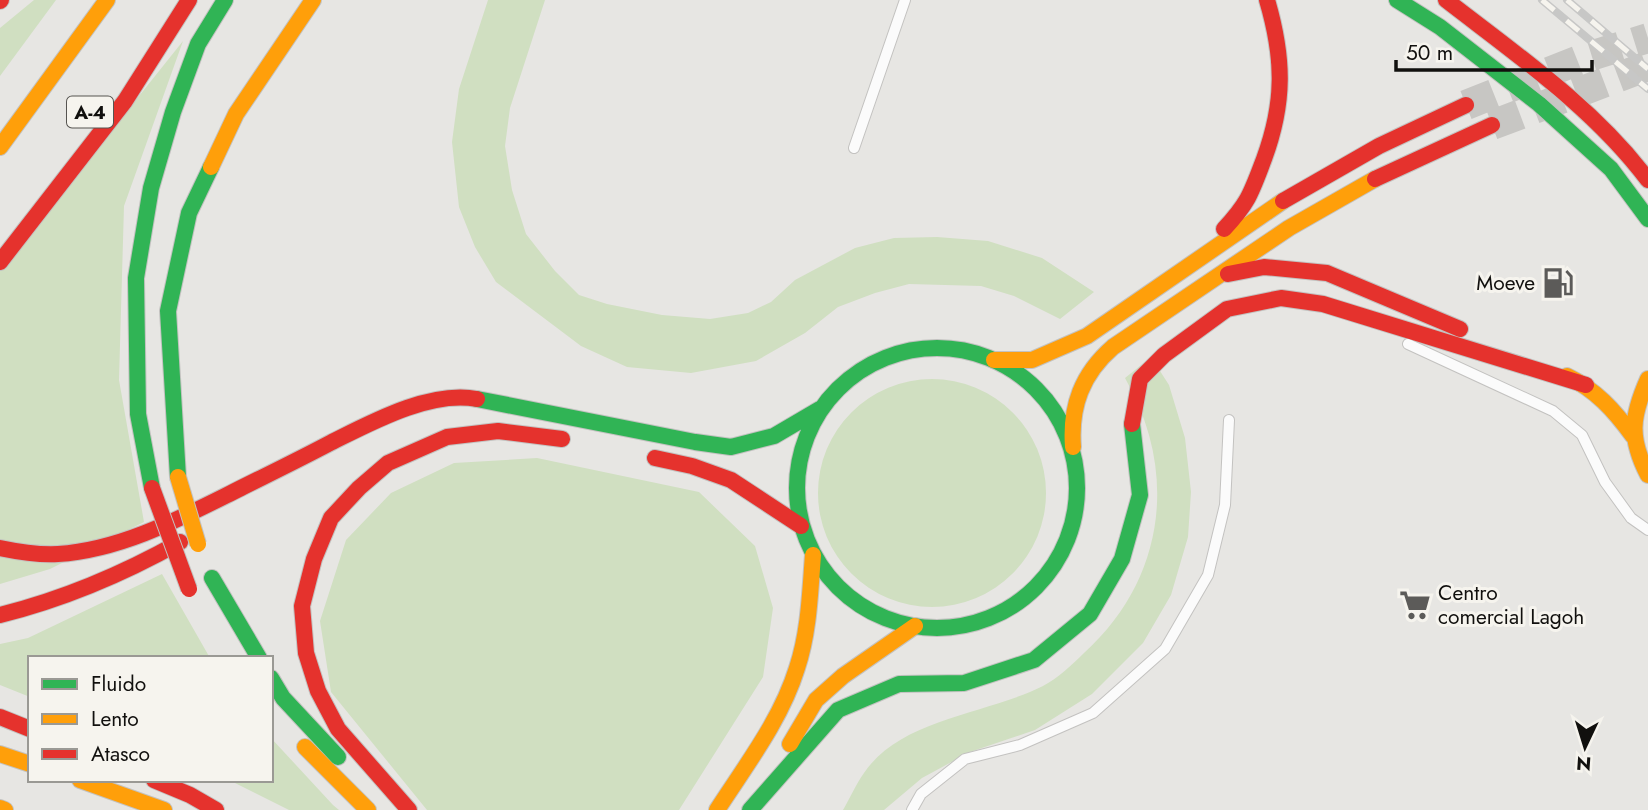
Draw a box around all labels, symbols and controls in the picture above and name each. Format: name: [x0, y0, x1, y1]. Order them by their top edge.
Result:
scale bar: [1396, 28, 1592, 72]
text: 50 m: [1406, 38, 1453, 68]
road number: A-4: [67, 96, 113, 128]
fuel station icon: Moeve: [1541, 266, 1575, 300]
place label: Moeve: [1476, 268, 1535, 298]
place label: Centro comercial Lagoh: [1438, 578, 1584, 632]
supermarket icon: Centro comercial Lagoh: [1398, 588, 1432, 622]
legend: [28, 656, 273, 782]
text: Fluido: [91, 669, 146, 699]
text: Lento: [91, 704, 139, 734]
north arrow: [1550, 712, 1620, 782]
text: Atasco: [91, 739, 150, 769]
text: N: [1575, 749, 1592, 777]

